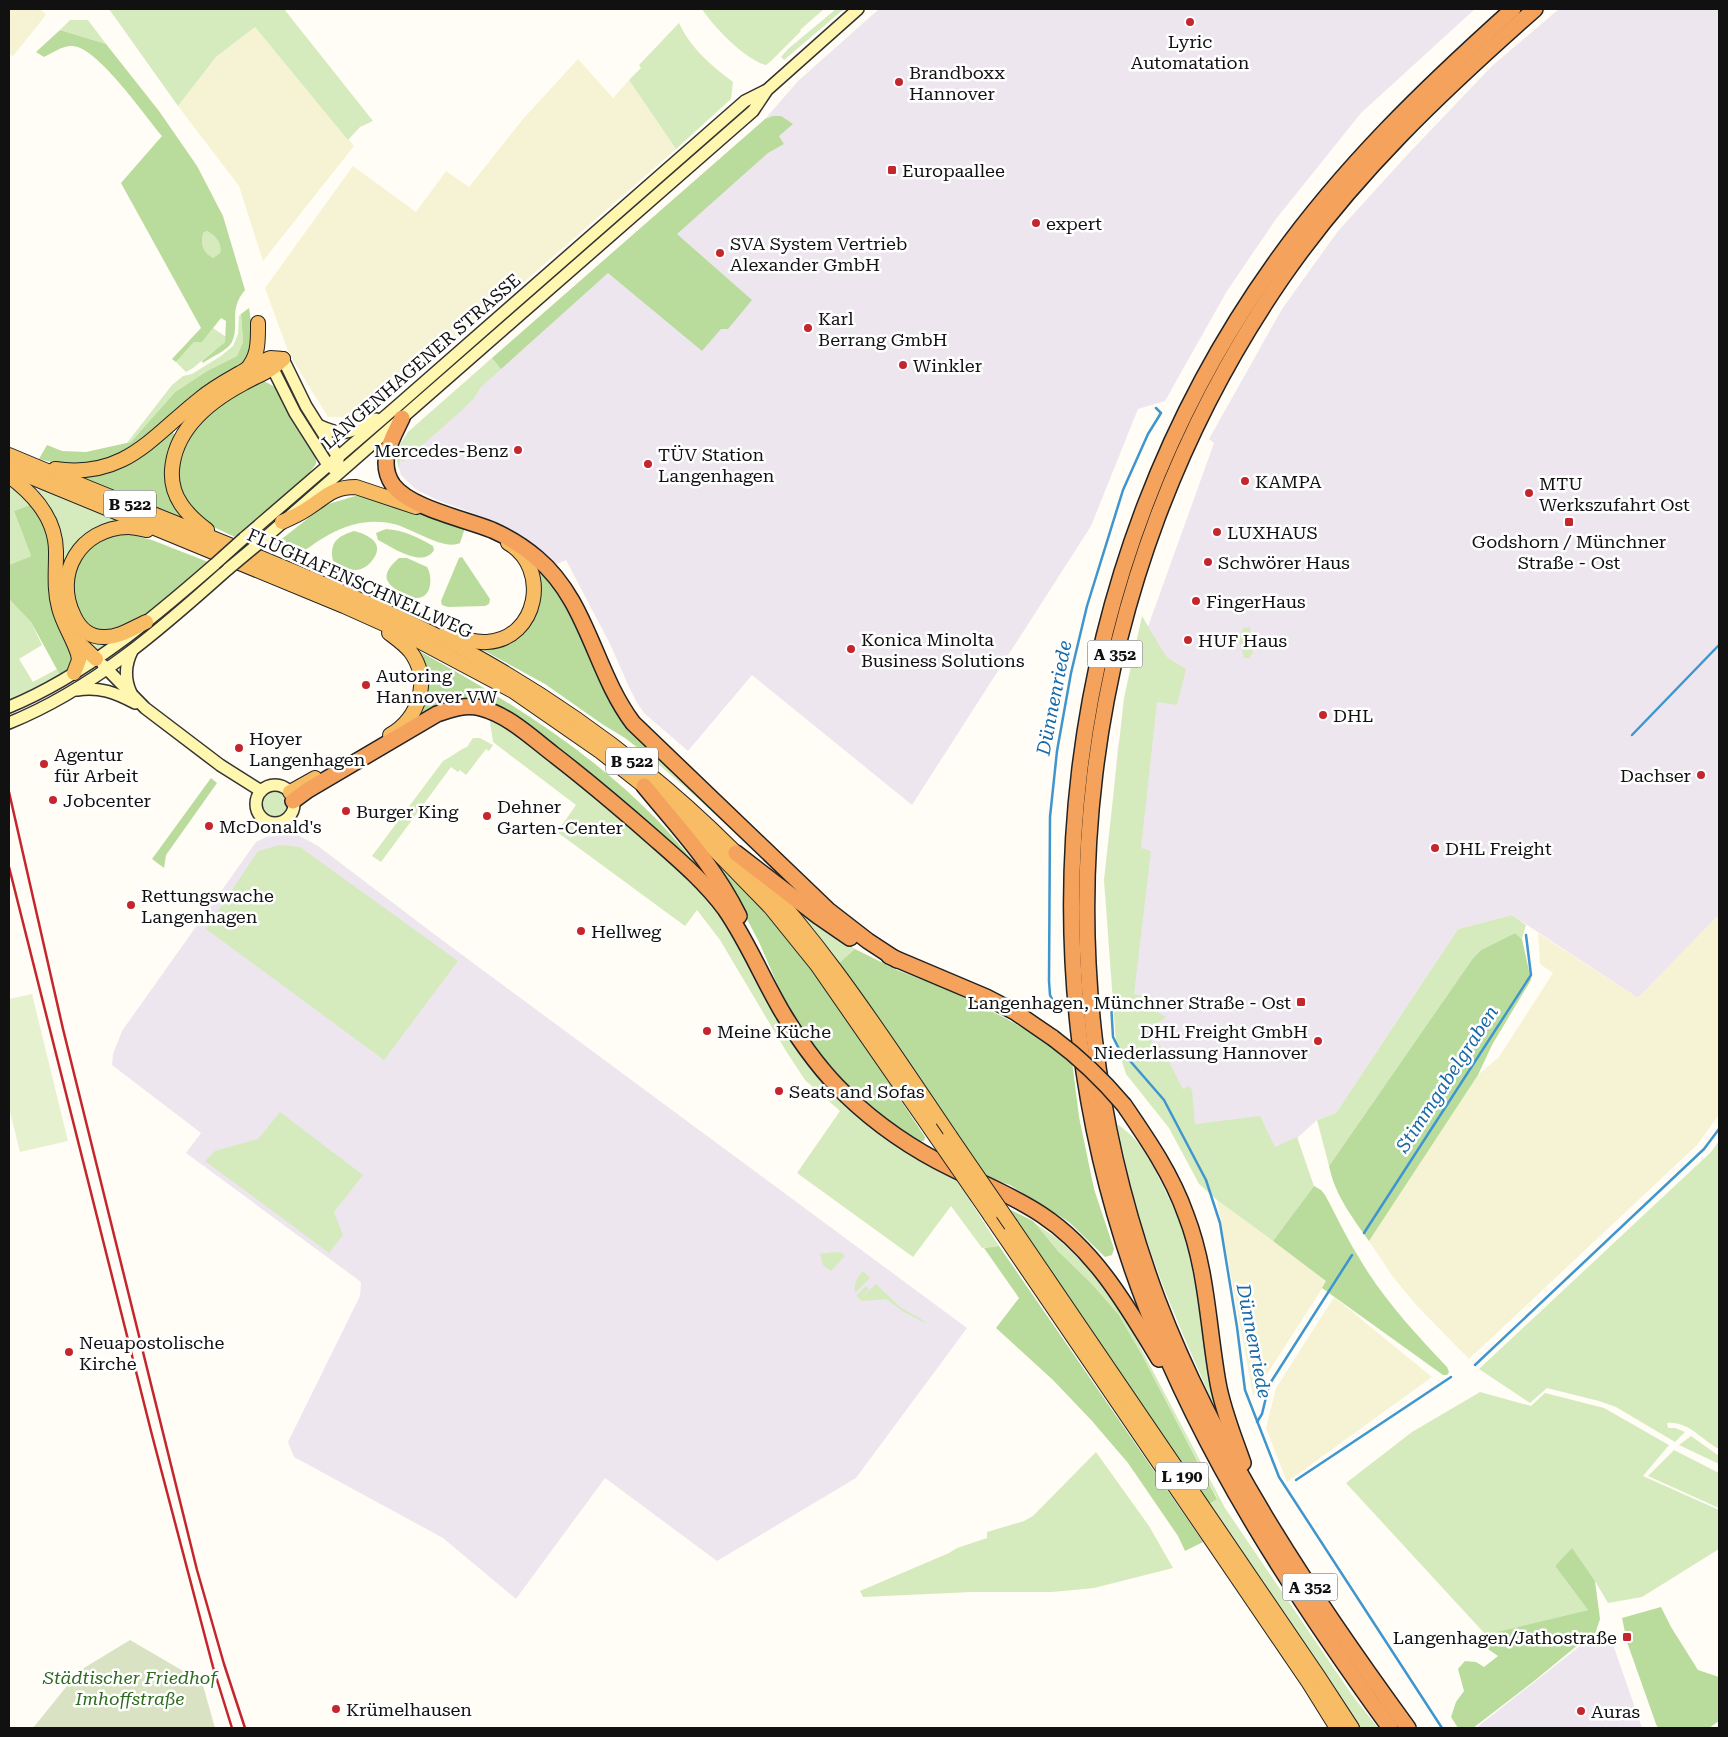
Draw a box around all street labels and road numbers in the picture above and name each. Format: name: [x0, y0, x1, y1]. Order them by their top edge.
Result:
street label: LANGENHAGENER STRASSE: [317, 269, 525, 453]
road number: B 522: [104, 490, 156, 518]
street label: FLUGHAFENSCHNELLWEG: [244, 524, 476, 642]
road number: A 352: [1088, 641, 1142, 668]
road number: B 522: [606, 748, 658, 774]
road number: L 190: [1156, 1462, 1208, 1490]
road number: A 352: [1282, 1574, 1338, 1600]

